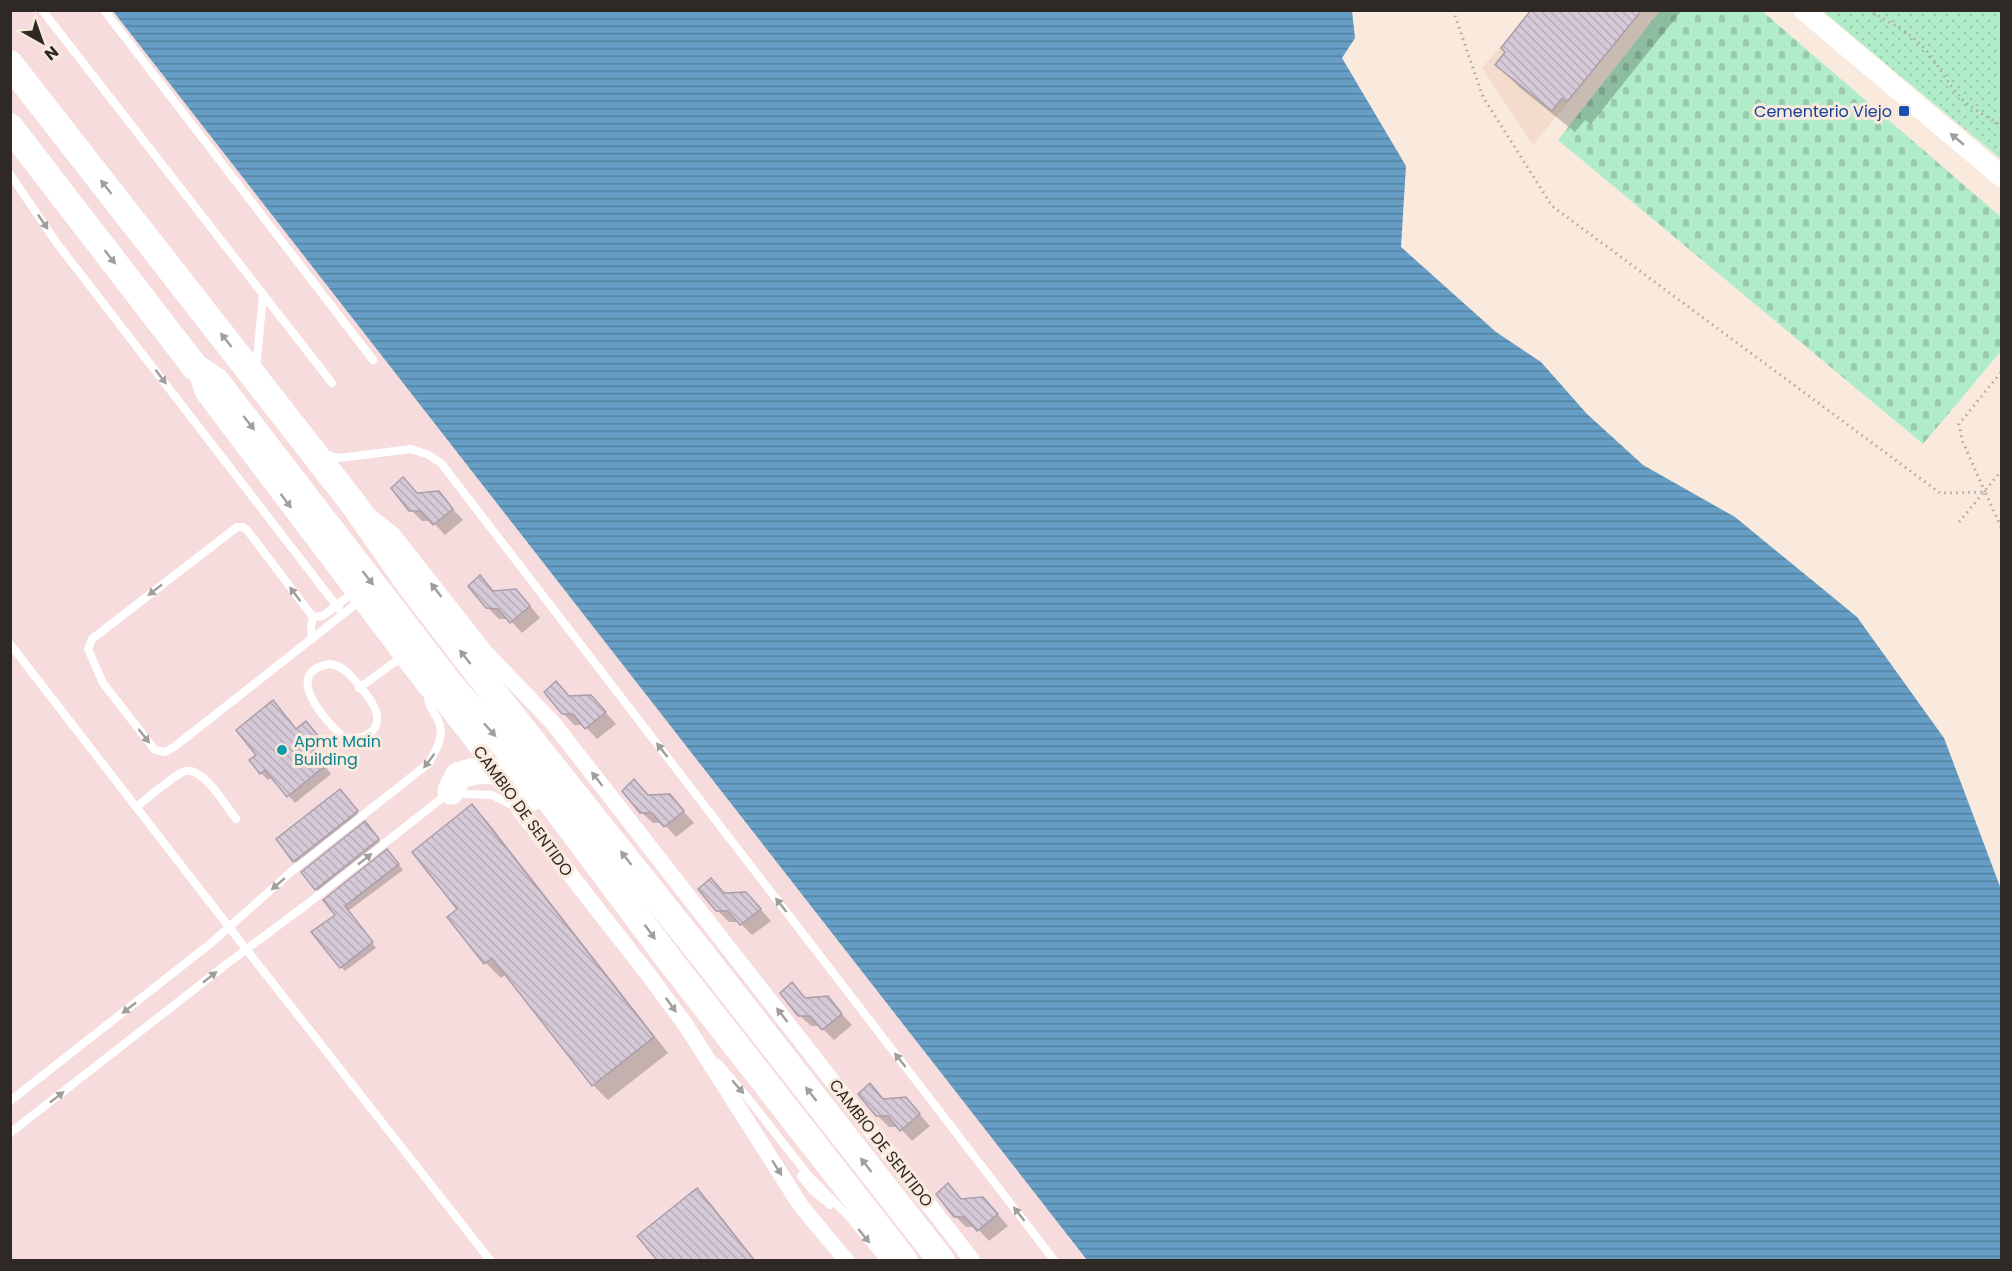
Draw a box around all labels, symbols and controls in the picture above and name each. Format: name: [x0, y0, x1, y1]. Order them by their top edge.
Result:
north arrow: [12, 12, 72, 72]
text: N: [39, 40, 63, 66]
place label: Cementerio Viejo: [1754, 100, 1892, 123]
marker: Cementerio Viejo: [1897, 104, 1911, 118]
one-way arrow: [1950, 133, 1965, 146]
one-way arrow: [99, 179, 112, 195]
one-way arrow: [37, 214, 48, 230]
one-way arrow: [104, 249, 116, 265]
one-way arrow: [221, 333, 233, 348]
one-way arrow: [155, 370, 167, 385]
one-way arrow: [243, 416, 255, 431]
one-way arrow: [280, 493, 292, 509]
one-way arrow: [362, 570, 375, 586]
one-way arrow: [430, 583, 442, 598]
one-way arrow: [147, 584, 162, 596]
one-way arrow: [289, 586, 301, 601]
one-way arrow: [459, 649, 471, 664]
one-way arrow: [483, 722, 496, 737]
one-way arrow: [138, 728, 151, 744]
place label: Apmt Main Building: [294, 730, 381, 771]
street label: CAMBIO DE SENTIDO: [468, 741, 578, 881]
marker: Apmt Main Building: [275, 743, 289, 757]
one-way arrow: [656, 743, 668, 759]
one-way arrow: [423, 752, 435, 768]
one-way arrow: [590, 771, 603, 787]
one-way arrow: [619, 850, 632, 866]
one-way arrow: [358, 853, 373, 865]
one-way arrow: [271, 877, 286, 890]
one-way arrow: [774, 897, 787, 913]
one-way arrow: [644, 924, 656, 940]
one-way arrow: [203, 971, 218, 983]
one-way arrow: [664, 997, 676, 1012]
one-way arrow: [121, 1002, 136, 1014]
one-way arrow: [776, 1008, 788, 1024]
one-way arrow: [894, 1052, 906, 1067]
street label: CAMBIO DE SENTIDO: [824, 1074, 938, 1212]
one-way arrow: [731, 1079, 744, 1094]
one-way arrow: [805, 1086, 818, 1102]
one-way arrow: [49, 1091, 64, 1103]
one-way arrow: [861, 1157, 873, 1172]
one-way arrow: [771, 1160, 782, 1176]
one-way arrow: [1012, 1206, 1025, 1222]
one-way arrow: [857, 1228, 870, 1243]

